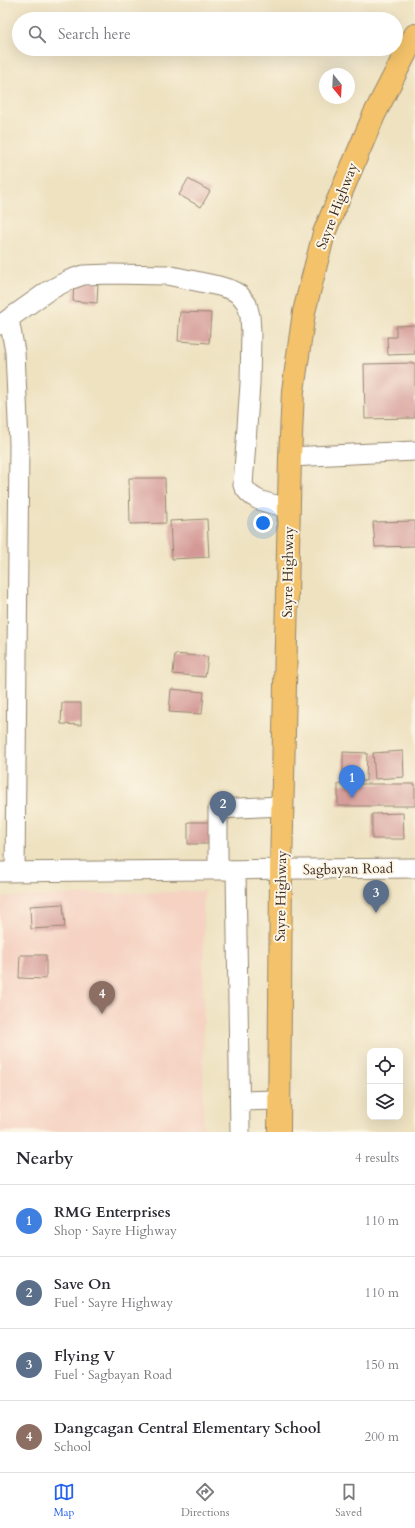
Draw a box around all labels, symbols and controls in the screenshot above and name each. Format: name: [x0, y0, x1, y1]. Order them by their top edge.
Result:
search box: [12, 12, 403, 56]
icon: search: [26, 23, 48, 45]
text: Search here: [58, 24, 131, 44]
north arrow: [319, 68, 355, 104]
street label: Sayre Highway: [312, 159, 362, 252]
your location: [253, 513, 273, 533]
street label: Sayre Highway: [278, 525, 298, 618]
pin: 1: [339, 765, 365, 798]
pin: 2: [210, 791, 236, 824]
street label: Sayre Highway: [271, 849, 291, 942]
street label: Sagbayan Road: [303, 859, 394, 879]
pin: 3: [363, 880, 389, 913]
pin: 4: [89, 981, 115, 1014]
map controls: [367, 1048, 403, 1120]
button: locate: [367, 1048, 403, 1084]
button: layers: [367, 1084, 403, 1120]
text: Nearby: [16, 1147, 73, 1170]
text: 4 results: [355, 1149, 399, 1167]
text: RMG Enterprises: [54, 1202, 171, 1222]
text: 1: [26, 1212, 32, 1230]
text: 110 m: [365, 1212, 399, 1230]
text: Shop · Sayre Highway: [54, 1222, 177, 1240]
text: Save On: [54, 1274, 111, 1294]
text: 2: [26, 1284, 32, 1302]
text: 110 m: [365, 1284, 399, 1302]
text: Fuel · Sayre Highway: [54, 1294, 173, 1312]
text: Flying V: [54, 1346, 115, 1366]
text: 3: [26, 1356, 32, 1374]
text: 150 m: [365, 1356, 399, 1374]
text: Fuel · Sagbayan Road: [54, 1366, 172, 1384]
text: Dangcagan Central Elementary School: [54, 1418, 321, 1438]
text: 4: [26, 1428, 32, 1446]
text: 200 m: [365, 1428, 399, 1446]
text: School: [54, 1438, 91, 1456]
tab: Map: [53, 1481, 75, 1520]
tab: Directions: [181, 1481, 229, 1520]
tab: Saved: [335, 1481, 362, 1520]

